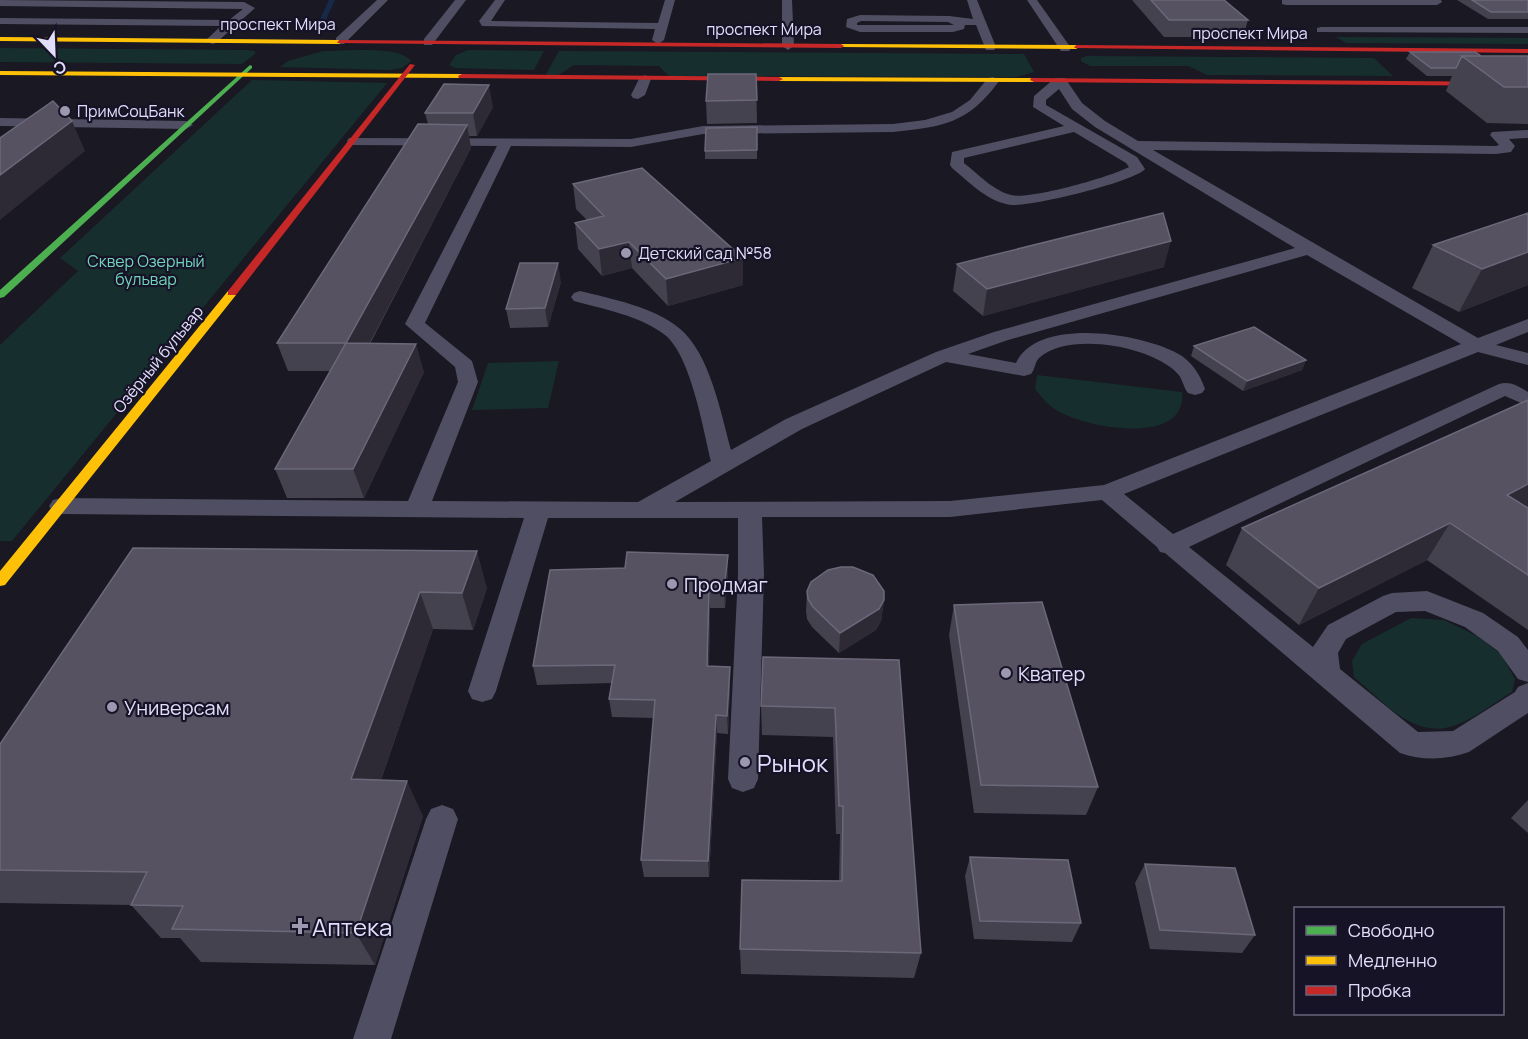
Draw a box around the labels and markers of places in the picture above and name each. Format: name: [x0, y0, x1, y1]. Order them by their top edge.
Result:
place label: ПримСоцБанк: [77, 100, 186, 122]
marker: ПримСоцБанк: [58, 104, 72, 118]
place label: Детский сад №58: [638, 242, 772, 264]
marker: Детский сад №58: [619, 246, 633, 260]
place label: Продмаг: [684, 571, 768, 598]
marker: Продмаг: [665, 577, 679, 591]
place label: Кватер: [1018, 660, 1086, 687]
marker: Кватер: [999, 666, 1013, 680]
place label: Универсам: [124, 694, 230, 721]
marker: Универсам: [105, 700, 119, 714]
place label: Рынок: [757, 746, 829, 779]
marker: Рынок: [738, 755, 752, 769]
place label: Аптека: [312, 910, 392, 943]
marker: Аптека: [293, 919, 307, 933]

